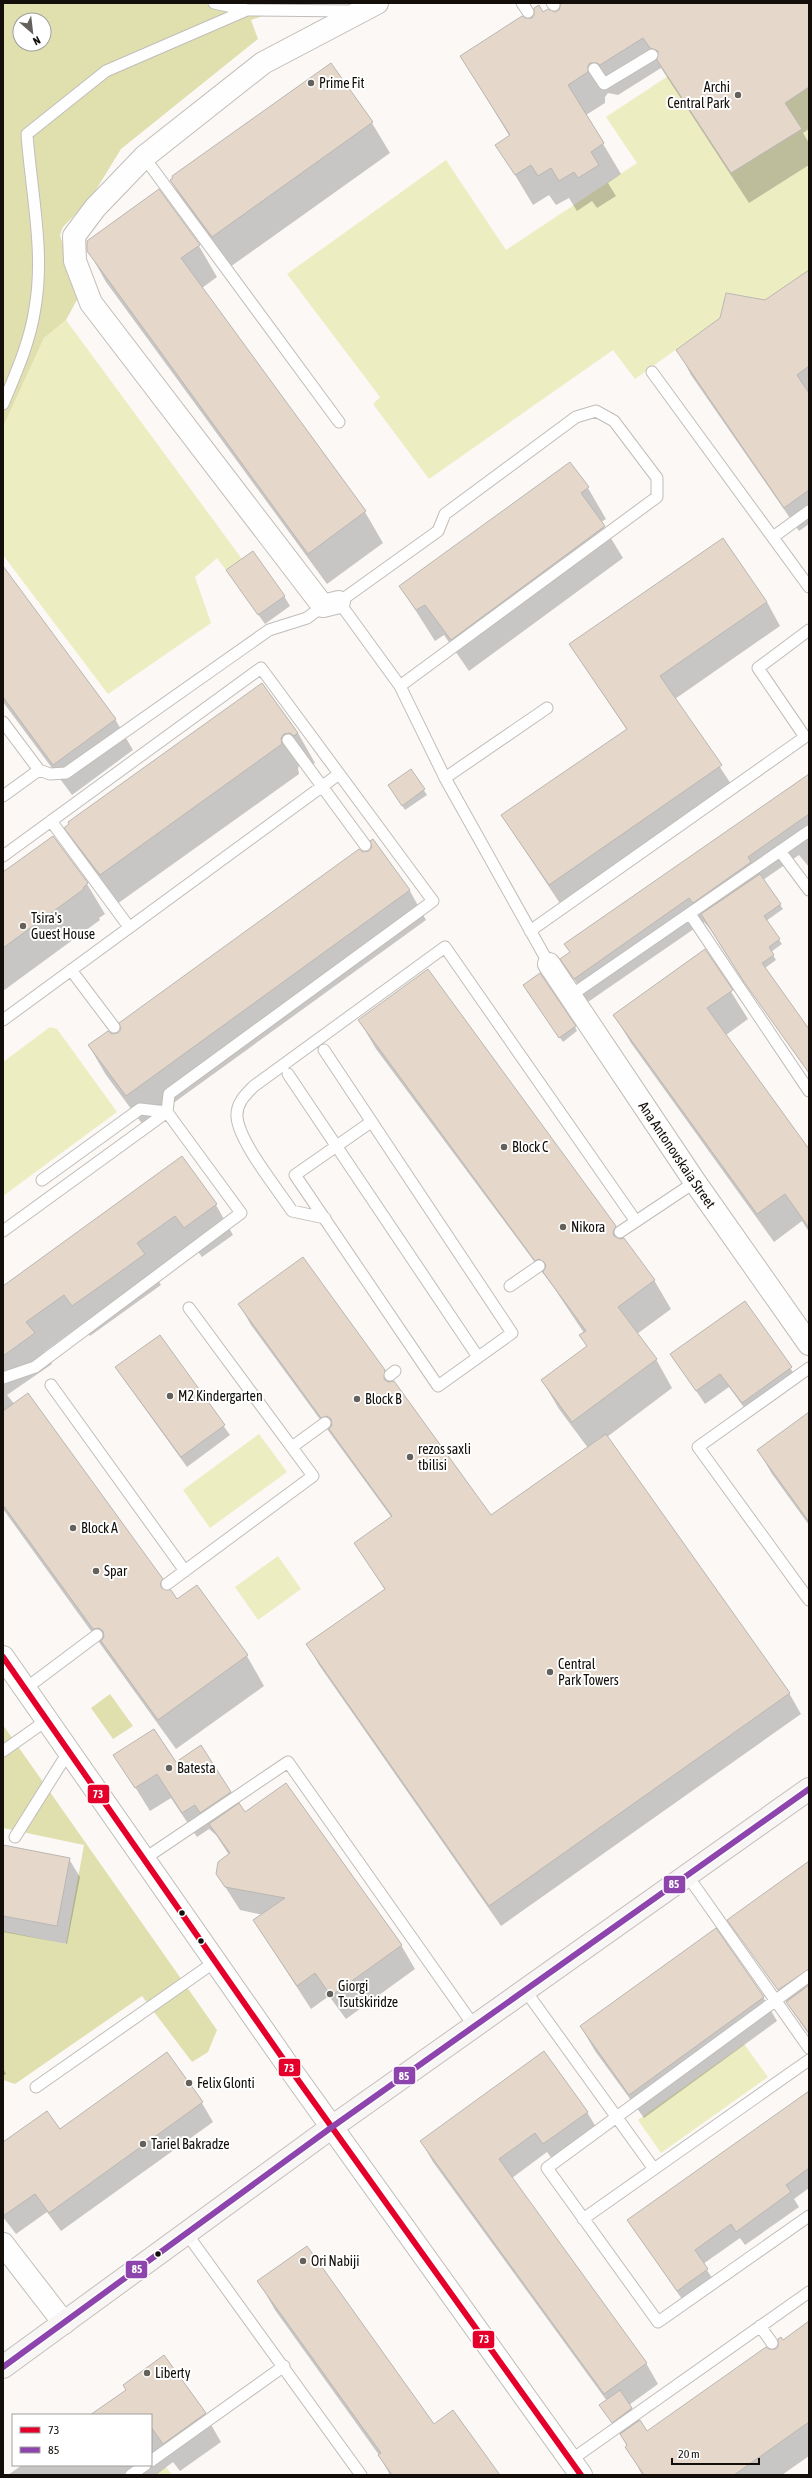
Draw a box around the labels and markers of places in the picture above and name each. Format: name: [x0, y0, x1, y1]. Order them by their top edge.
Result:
place label: Prime Fit: [319, 75, 364, 91]
marker: Prime Fit: [306, 78, 316, 88]
place label: Archi Central Park: [667, 79, 730, 111]
marker: Archi Central Park: [733, 90, 743, 100]
place label: Tsira's Guest House: [31, 910, 95, 942]
marker: Tsira's Guest House: [18, 921, 28, 931]
place label: Block C: [512, 1139, 549, 1155]
marker: Block C: [499, 1142, 509, 1152]
place label: Nikora: [571, 1219, 605, 1235]
marker: Nikora: [558, 1222, 568, 1232]
place label: M2 Kindergarten: [178, 1388, 263, 1404]
marker: M2 Kindergarten: [165, 1391, 175, 1401]
place label: Block B: [365, 1391, 402, 1407]
marker: Block B: [352, 1394, 362, 1404]
place label: rezos saxli tbilisi: [418, 1441, 471, 1473]
marker: rezos saxli tbilisi: [405, 1452, 415, 1462]
place label: Block A: [81, 1520, 118, 1536]
marker: Block A: [68, 1523, 78, 1533]
place label: Spar: [104, 1563, 128, 1579]
marker: Spar: [91, 1566, 101, 1576]
place label: Central Park Towers: [558, 1656, 619, 1688]
marker: Central Park Towers: [545, 1667, 555, 1677]
place label: Batesta: [177, 1760, 216, 1776]
marker: Batesta: [164, 1763, 174, 1773]
unlabelled marker: [177, 1908, 187, 1918]
unlabelled marker: [196, 1936, 206, 1946]
place label: Giorgi Tsutskiridze: [338, 1978, 398, 2010]
marker: Giorgi Tsutskiridze: [325, 1989, 335, 1999]
place label: Felix Glonti: [197, 2075, 255, 2091]
marker: Felix Glonti: [184, 2078, 194, 2088]
place label: Tariel Bakradze: [151, 2136, 230, 2152]
marker: Tariel Bakradze: [138, 2139, 148, 2149]
unlabelled marker: [153, 2249, 163, 2259]
place label: Ori Nabiji: [311, 2253, 360, 2269]
marker: Ori Nabiji: [298, 2256, 308, 2266]
place label: Liberty: [155, 2365, 191, 2381]
marker: Liberty: [142, 2368, 152, 2378]

